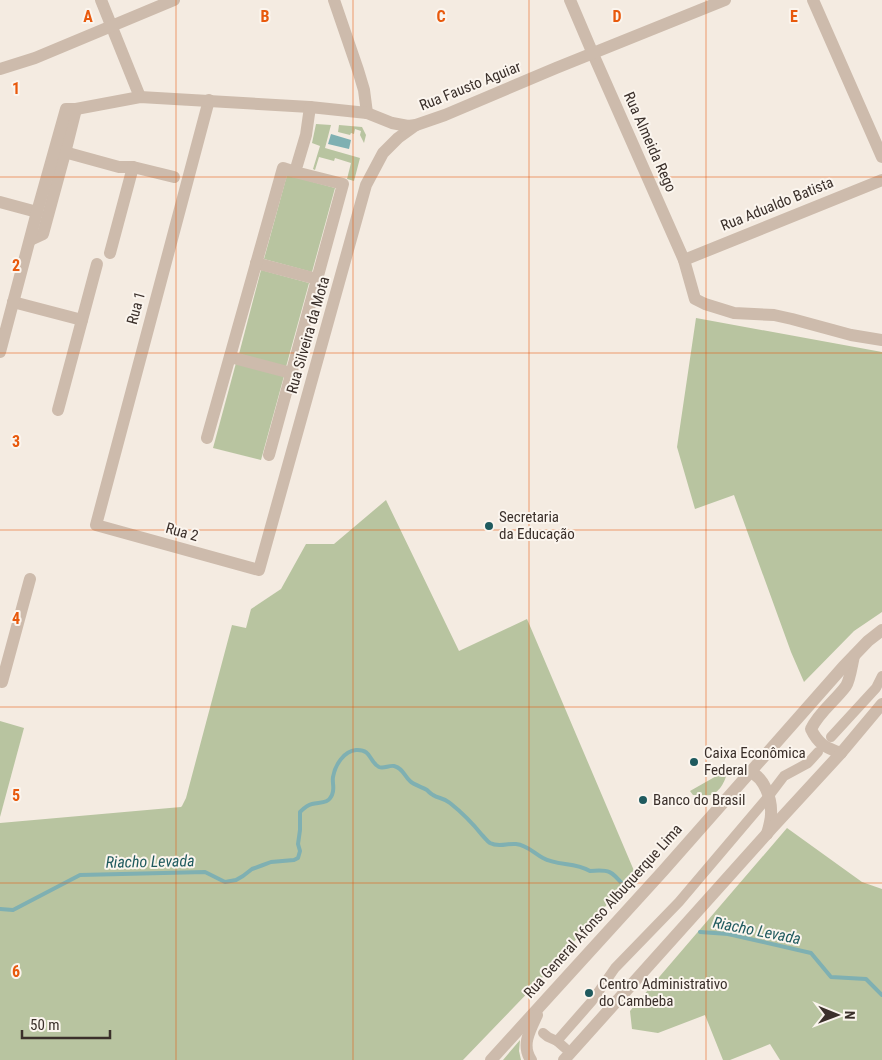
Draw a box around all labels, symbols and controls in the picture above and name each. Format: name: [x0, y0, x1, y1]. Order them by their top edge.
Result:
text: A: [83, 7, 93, 26]
text: B: [261, 7, 270, 26]
text: C: [436, 7, 446, 26]
text: D: [612, 7, 622, 26]
text: E: [790, 7, 798, 26]
street label: Rua Fausto Aguiar: [417, 57, 524, 115]
text: 1: [12, 79, 20, 98]
street label: Rua Almeida Rego: [620, 89, 680, 195]
street label: Rua Adualdo Batista: [718, 173, 836, 235]
text: 2: [12, 256, 20, 275]
street label: Rua Silveira da Mota: [283, 274, 333, 396]
street label: Rua 1: [123, 290, 149, 326]
text: 3: [12, 432, 20, 451]
place label: Secretaria da Educação: [499, 508, 575, 543]
street label: Rua 2: [164, 519, 200, 545]
marker: Secretaria da Educação: [483, 520, 495, 532]
text: 4: [12, 609, 20, 628]
place label: Caixa Econômica Federal: [704, 744, 806, 779]
marker: Caixa Econômica Federal: [688, 756, 700, 768]
text: 5: [12, 786, 20, 805]
place label: Banco do Brasil: [653, 791, 745, 809]
marker: Banco do Brasil: [637, 794, 649, 806]
street label: Rua General Afonso Albuquerque Lima: [520, 820, 686, 1002]
water label: Riacho Levada: [105, 851, 195, 872]
water label: Riacho Levada: [711, 913, 802, 948]
text: 6: [12, 962, 20, 981]
place label: Centro Administrativo do Cambeba: [599, 975, 728, 1010]
marker: Centro Administrativo do Cambeba: [583, 987, 595, 999]
north arrow: [812, 990, 862, 1040]
scale bar: [22, 1008, 110, 1040]
text: N: [842, 1011, 858, 1020]
text: 50 m: [30, 1016, 60, 1034]

